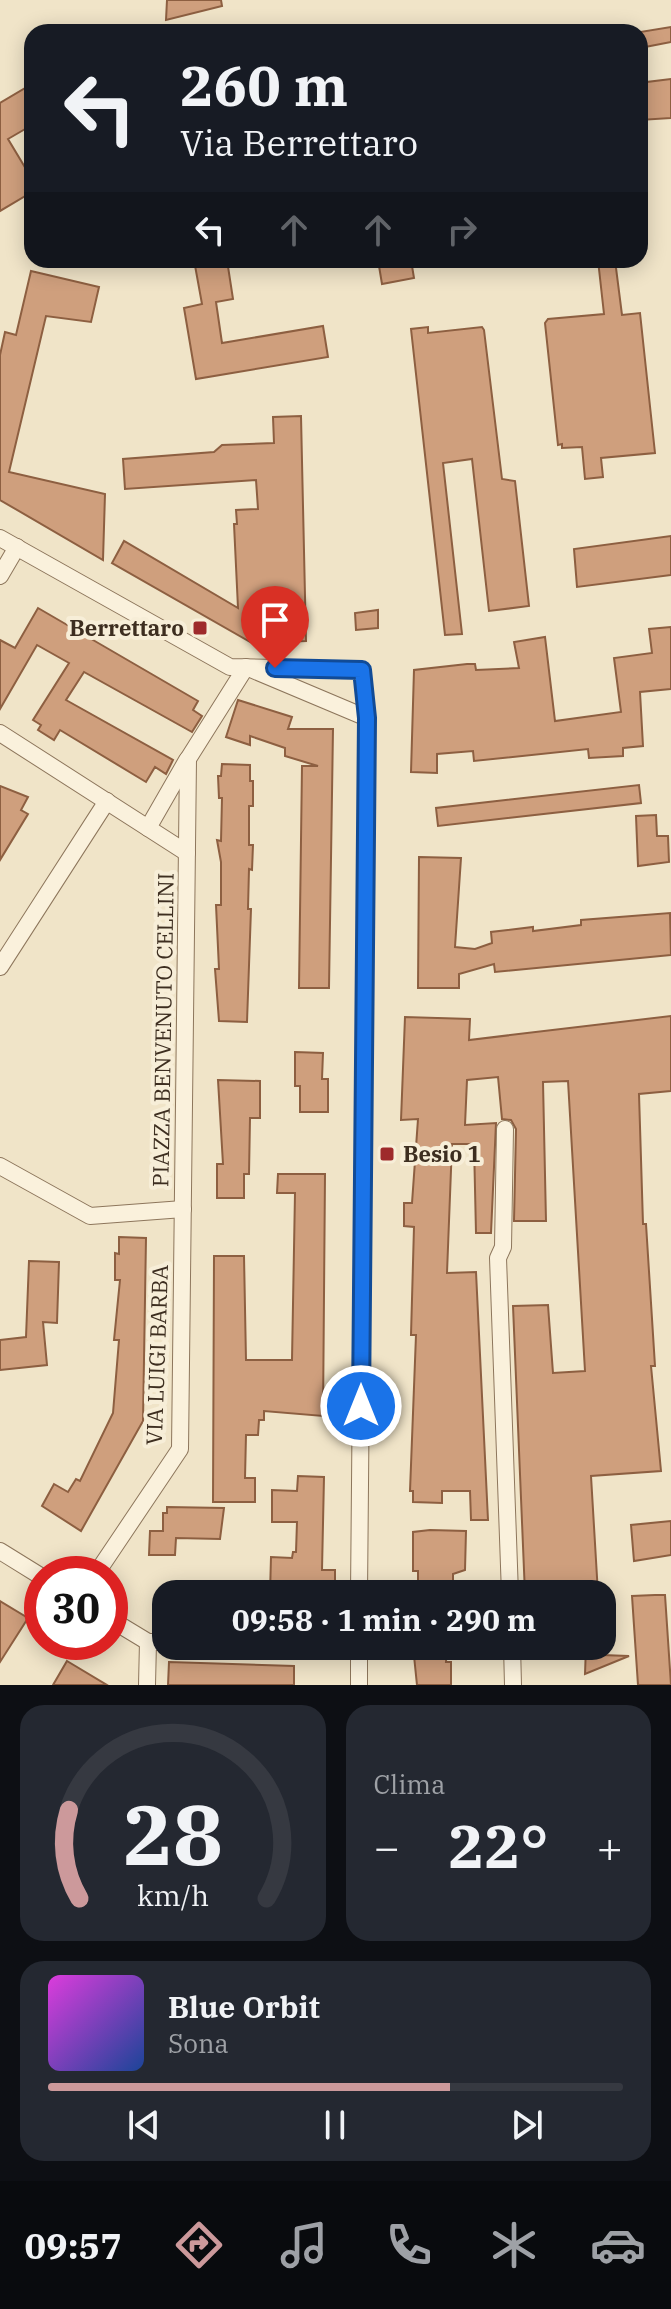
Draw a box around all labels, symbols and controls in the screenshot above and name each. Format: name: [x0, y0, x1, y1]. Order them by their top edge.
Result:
text: 260 m: [180, 49, 348, 121]
icon: left: [48, 56, 152, 160]
text: Via Berrettaro: [180, 119, 418, 166]
icon: left: [188, 208, 232, 252]
icon: ahead: [272, 208, 316, 252]
icon: ahead: [356, 208, 400, 252]
icon: right: [440, 208, 484, 252]
pin: [241, 586, 309, 668]
icon: arrive: [253, 598, 297, 642]
place label: Berrettaro: [69, 613, 184, 642]
marker: Berrettaro: [191, 619, 209, 637]
street label: PIAZZA BENVENUTO CELLINI: [145, 873, 180, 1187]
place label: Besio 1: [403, 1139, 481, 1168]
marker: Besio 1: [378, 1145, 396, 1163]
street label: VIA LUIGI BARBA: [139, 1264, 174, 1446]
position arrow: [319, 1364, 403, 1448]
speed limit sign: 30: [24, 1556, 128, 1660]
text: 09:58 · 1 min · 290 m: [232, 1600, 536, 1639]
text: Clima: [374, 1767, 445, 1801]
text: 28: [123, 1780, 223, 1888]
text: 22°: [448, 1806, 548, 1885]
text: −: [374, 1818, 400, 1875]
text: +: [597, 1818, 623, 1875]
text: km/h: [137, 1877, 209, 1914]
text: Blue Orbit: [168, 1987, 320, 2026]
text: Sona: [168, 2026, 229, 2060]
icon: previous: [122, 2103, 166, 2147]
icon: pause: [313, 2103, 357, 2147]
icon: next: [505, 2103, 549, 2147]
icon: directions: [171, 2217, 227, 2273]
icon: music: [276, 2217, 332, 2273]
icon: phone: [381, 2217, 437, 2273]
icon: climate: [486, 2217, 542, 2273]
icon: car: [590, 2217, 646, 2273]
text: 09:57: [24, 2222, 122, 2269]

